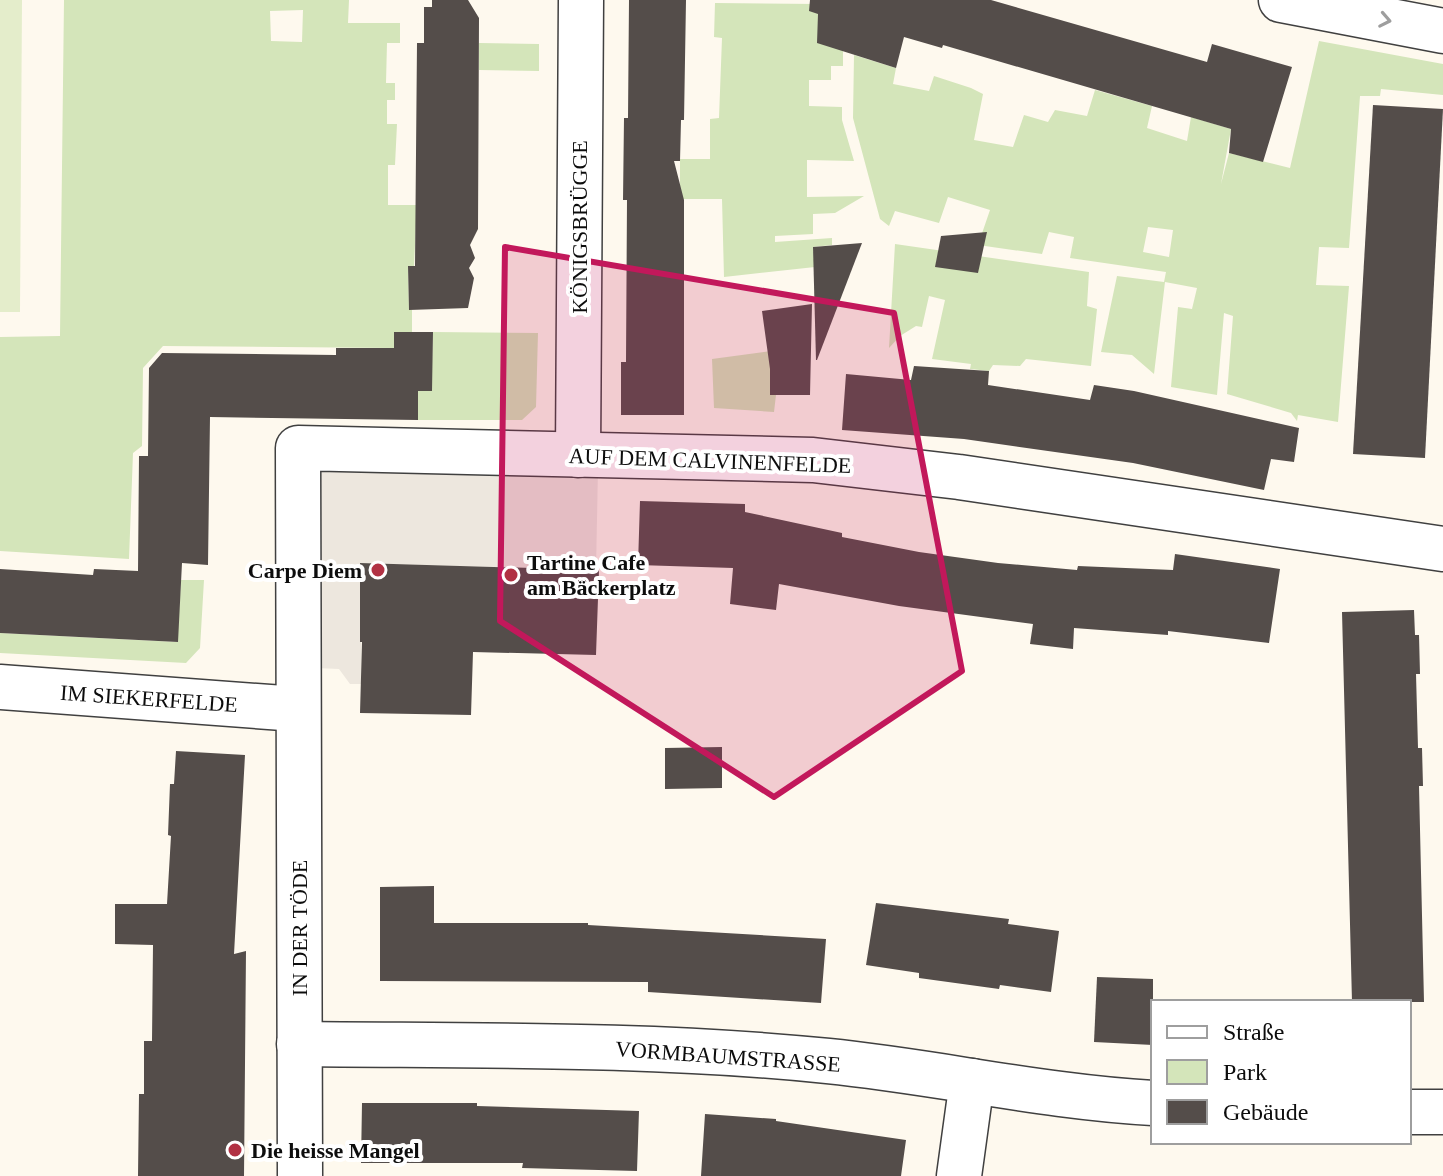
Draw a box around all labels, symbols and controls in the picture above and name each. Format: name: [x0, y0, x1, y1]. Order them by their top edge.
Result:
one-way arrow: [1378, 10, 1392, 27]
street label: KÖNIGSBRÜGGE: [567, 140, 592, 314]
street label: AUF DEM CALVINENFELDE: [568, 443, 852, 478]
place label: Tartine Cafe am Bäckerplatz: [527, 550, 676, 600]
place label: Carpe Diem: [248, 558, 362, 583]
marker: Carpe Diem: [369, 561, 387, 579]
marker: Tartine Cafe am Bäckerplatz: [502, 566, 520, 584]
street label: IM SIEKERFELDE: [59, 680, 239, 717]
street label: IN DER TÖDE: [287, 860, 312, 996]
legend: [1151, 1000, 1411, 1144]
text: Straße: [1223, 1019, 1284, 1045]
street label: VORMBAUMSTRASSE: [614, 1036, 842, 1077]
text: Park: [1223, 1059, 1267, 1085]
text: Gebäude: [1223, 1099, 1308, 1125]
place label: Die heisse Mangel: [251, 1138, 420, 1163]
marker: Die heisse Mangel: [226, 1141, 244, 1159]

